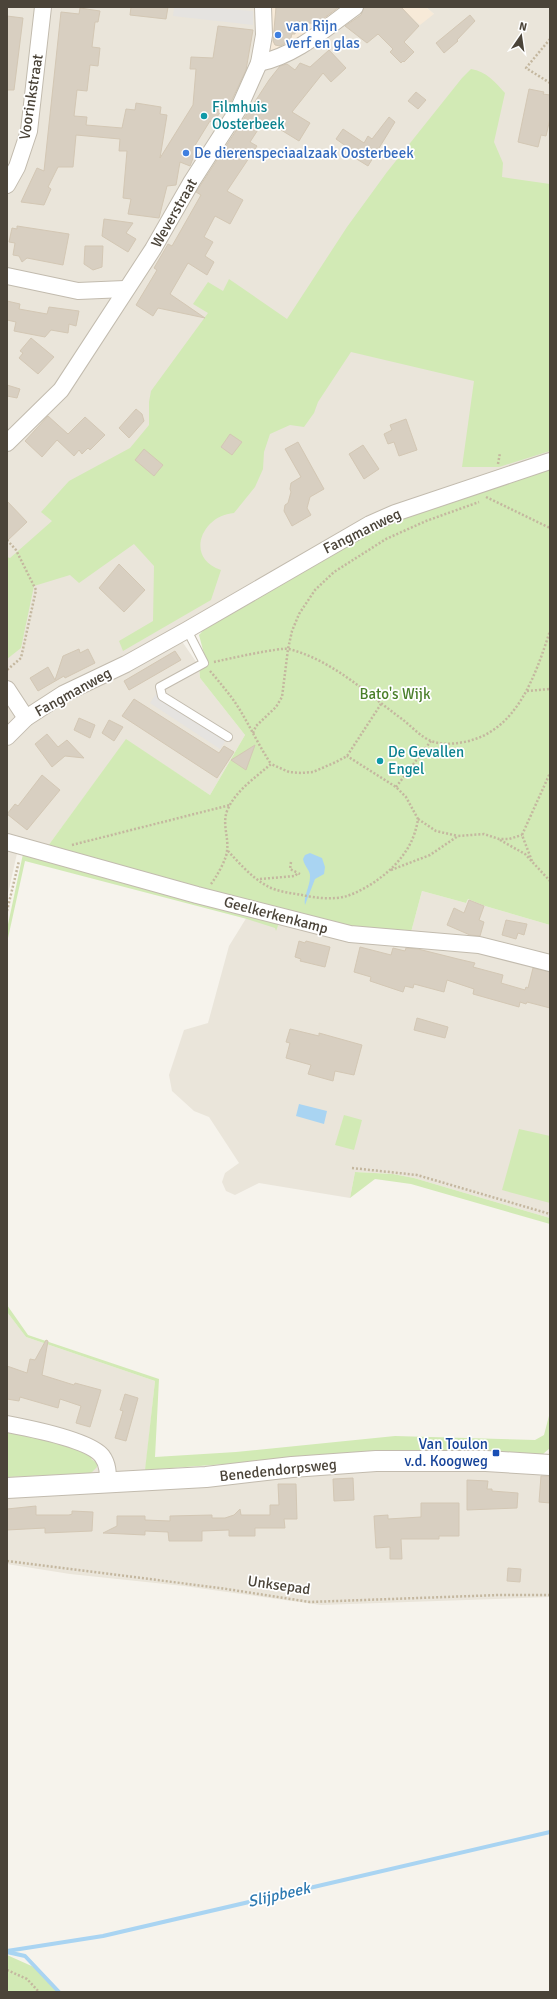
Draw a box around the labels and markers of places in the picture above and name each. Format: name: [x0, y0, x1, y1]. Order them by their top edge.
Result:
place label: van Rijn verf en glas: [286, 17, 360, 52]
marker: van Rijn verf en glas: [273, 30, 283, 40]
place label: Filmhuis Oosterbeek: [212, 98, 285, 133]
marker: Filmhuis Oosterbeek: [199, 111, 209, 121]
place label: De dierenspeciaalzaak Oosterbeek: [194, 144, 414, 162]
marker: De dierenspeciaalzaak Oosterbeek: [181, 148, 191, 158]
place label: De Gevallen Engel: [388, 743, 464, 778]
marker: De Gevallen Engel: [375, 756, 385, 766]
place label: Van Toulon v.d. Koogweg: [405, 1435, 488, 1470]
marker: Van Toulon v.d. Koogweg: [491, 1448, 501, 1458]

